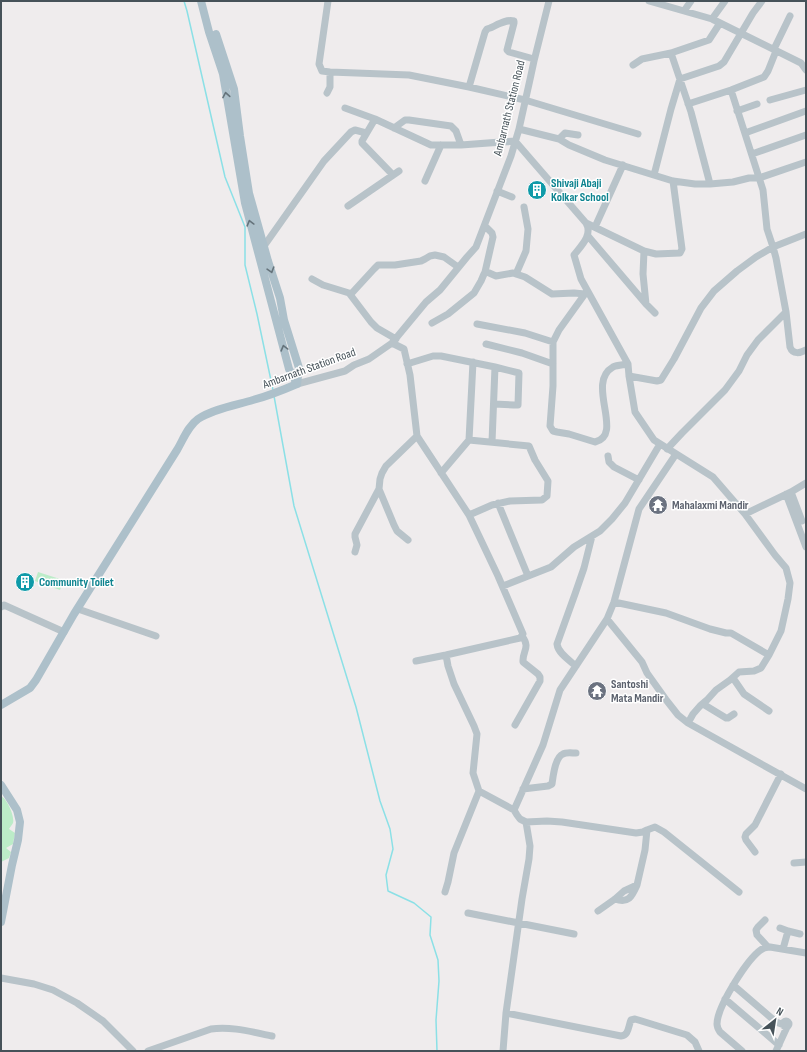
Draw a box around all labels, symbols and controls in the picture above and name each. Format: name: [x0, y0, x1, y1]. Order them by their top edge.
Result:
street label: Ambarnath Station Road: [490, 59, 529, 158]
one-way arrow: [222, 92, 231, 98]
place label: Shivaji Abaji Kolkar School: [551, 176, 609, 205]
building icon: Shivaji Abaji Kolkar School: [526, 179, 548, 201]
one-way arrow: [246, 219, 255, 226]
one-way arrow: [266, 266, 275, 273]
street label: Ambarnath Station Road: [260, 345, 358, 393]
one-way arrow: [280, 345, 288, 351]
temple icon: Mahalaxmi Mandir: [647, 494, 669, 516]
place label: Mahalaxmi Mandir: [672, 498, 749, 513]
building icon: Community Toilet: [14, 571, 36, 593]
place label: Community Toilet: [39, 575, 114, 590]
place label: Santoshi Mata Mandir: [611, 677, 664, 706]
temple icon: Santoshi Mata Mandir: [586, 680, 608, 702]
north arrow: [755, 1000, 795, 1040]
text: N: [774, 1005, 786, 1019]

